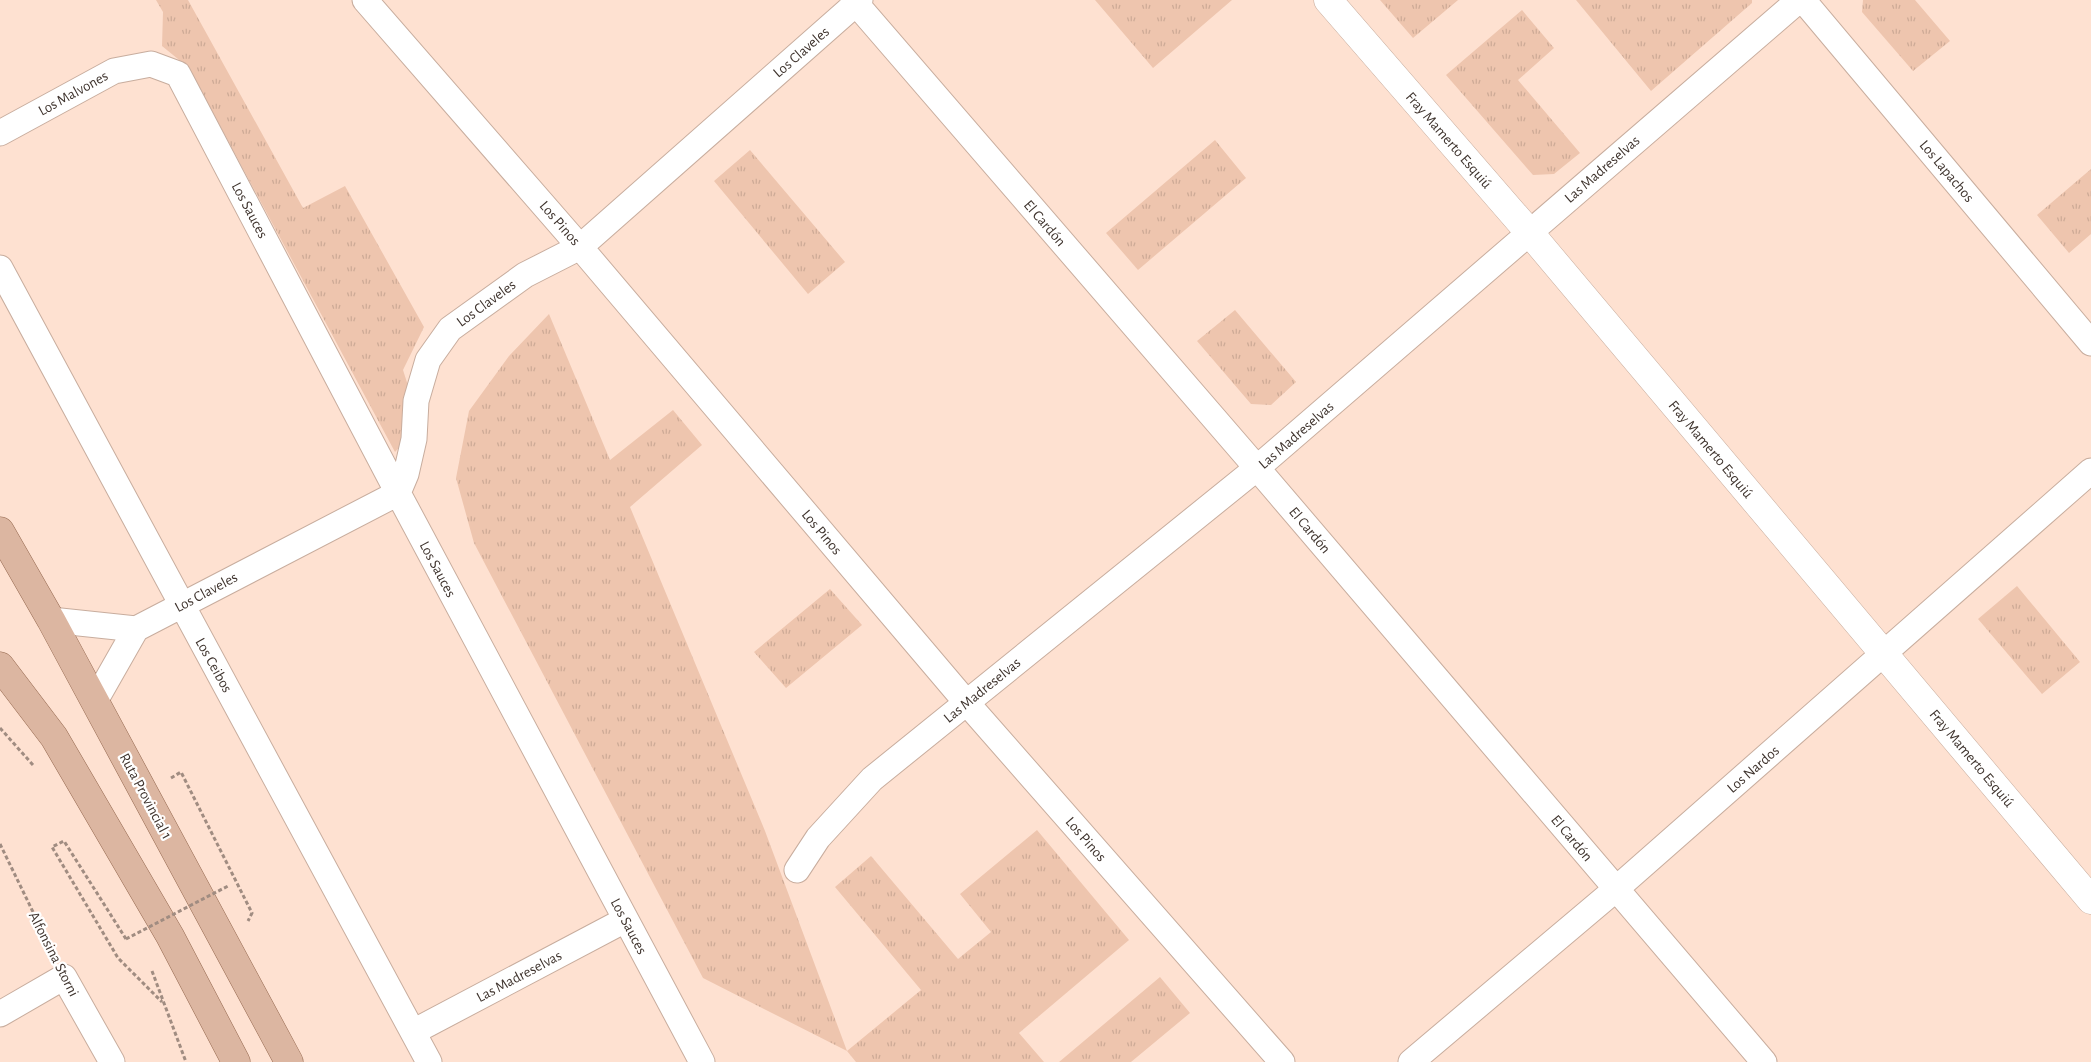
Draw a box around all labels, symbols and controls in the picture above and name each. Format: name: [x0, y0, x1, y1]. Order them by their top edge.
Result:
street label: Los Claveles: [770, 24, 832, 81]
street label: Los Malvones: [36, 68, 111, 119]
street label: Fray Mamerto Esquiú: [1403, 89, 1495, 192]
street label: Las Madreselvas: [1562, 133, 1643, 206]
street label: Los Lapachos: [1917, 138, 1977, 205]
street label: Los Sauces: [229, 180, 271, 241]
street label: El Cardón: [1021, 197, 1068, 249]
street label: Los Pinos: [536, 198, 583, 248]
street label: Los Claveles: [454, 277, 519, 330]
street label: Fray Mamerto Esquiú: [1666, 398, 1756, 501]
street label: Las Madreselvas: [1256, 399, 1337, 472]
street label: El Cardón: [1286, 504, 1333, 556]
street label: Los Pinos: [799, 507, 845, 558]
street label: Los Sauces: [417, 539, 459, 600]
street label: Los Claveles: [172, 570, 240, 615]
street label: Los Ceibos: [192, 635, 235, 695]
street label: Las Madreselvas: [941, 655, 1024, 726]
street label: Fray Mamerto Esquiú: [1927, 707, 2017, 810]
street label: Los Nardos: [1724, 743, 1782, 796]
street label: Ruta Provincial 1: [117, 751, 174, 842]
street label: El Cardón: [1548, 812, 1595, 864]
street label: Los Pinos: [1062, 814, 1109, 864]
street label: Los Sauces: [608, 896, 650, 957]
street label: Alfonsina Storni: [26, 909, 81, 999]
street label: Las Madreselvas: [474, 948, 564, 1005]

